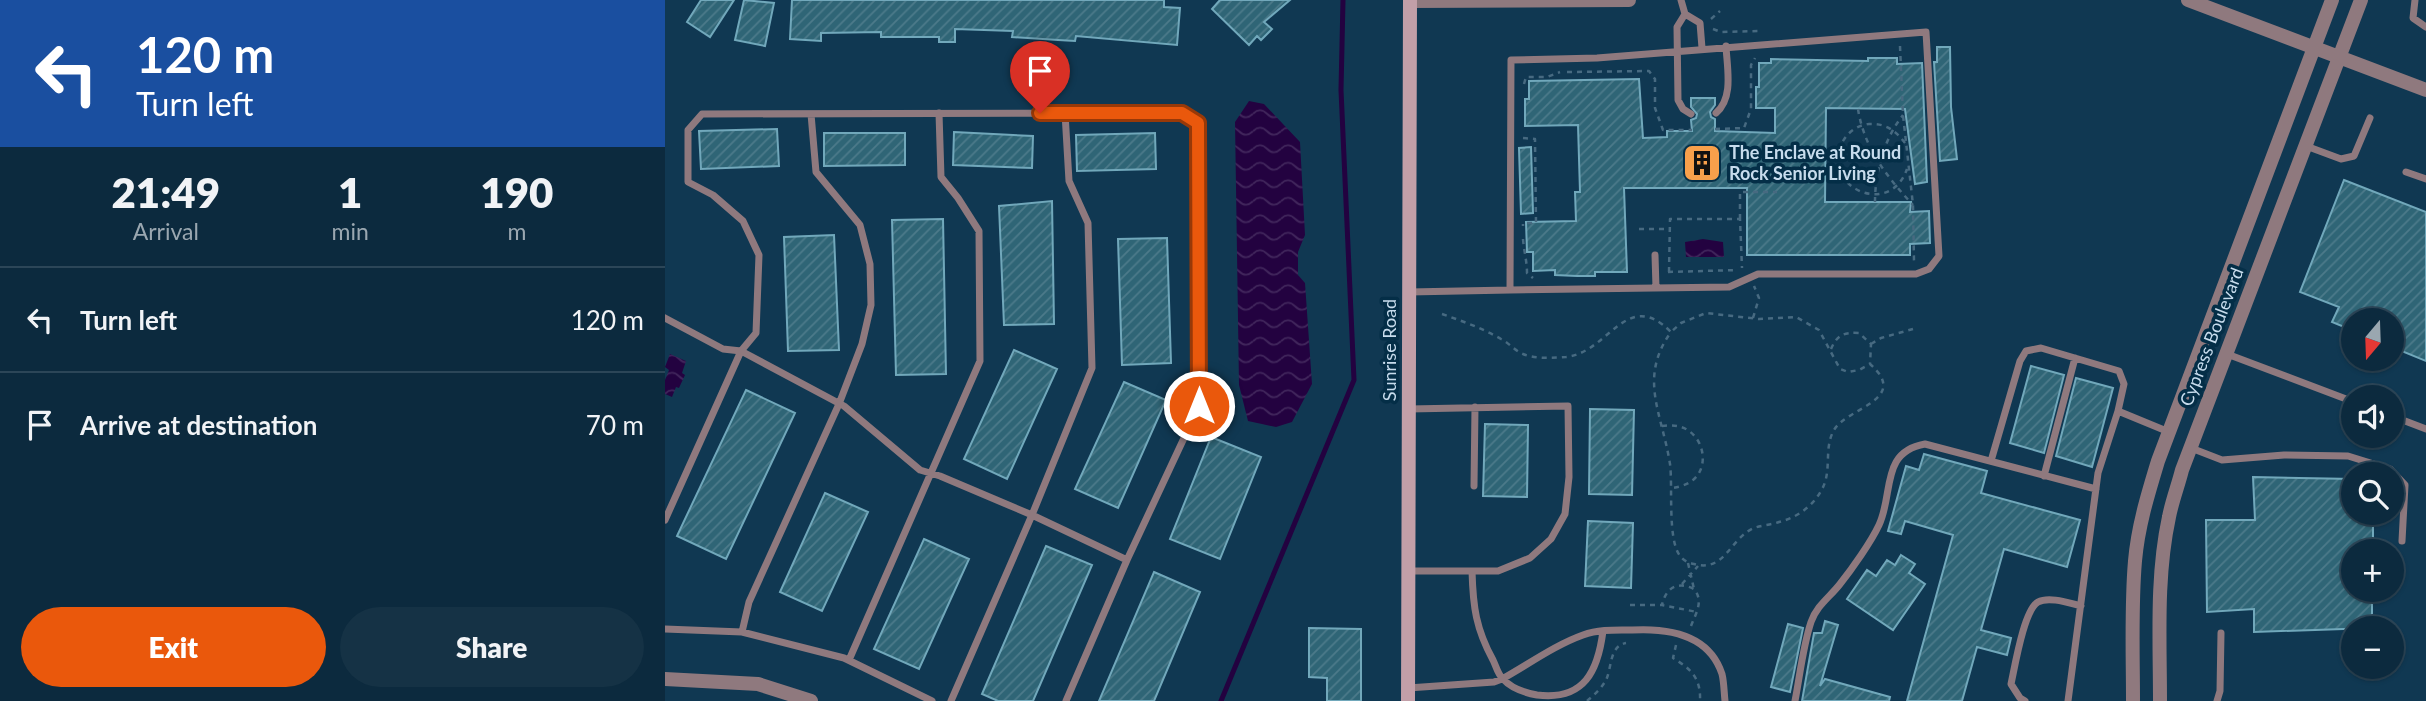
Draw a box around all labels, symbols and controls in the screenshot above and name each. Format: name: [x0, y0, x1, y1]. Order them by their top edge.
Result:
text: 120 m: [136, 25, 274, 83]
icon: left: [21, 28, 112, 119]
pin: [1010, 41, 1070, 113]
icon: arrive: [1021, 52, 1059, 90]
text: Turn left: [136, 84, 253, 123]
place label: The Enclave at Round Rock Senior Living: [1729, 141, 1901, 184]
building icon: The Enclave at Round Rock Senior Living: [1681, 142, 1723, 184]
text: 21:49: [112, 167, 220, 217]
text: 1: [338, 167, 362, 217]
text: 190: [480, 167, 553, 217]
text: Arrival: [133, 217, 199, 245]
text: min: [332, 217, 369, 245]
text: m: [507, 217, 526, 245]
street label: Cypress Boulevard: [2175, 264, 2248, 409]
street label: Sunrise Road: [1378, 299, 1400, 401]
icon: left: [21, 301, 59, 339]
text: Turn left: [80, 304, 177, 336]
text: 120 m: [571, 304, 644, 336]
north arrow: [2341, 308, 2405, 371]
map controls: [2341, 308, 2404, 679]
position arrow: [1162, 369, 1236, 443]
button: sound: [2341, 385, 2404, 448]
icon: arrive: [21, 406, 59, 444]
text: Arrive at destination: [80, 409, 317, 441]
text: 70 m: [586, 409, 644, 441]
button: search: [2341, 462, 2404, 525]
button: +: [2341, 539, 2404, 602]
button: Exit: [21, 607, 326, 687]
button: Share: [340, 607, 644, 687]
button: −: [2341, 616, 2404, 679]

